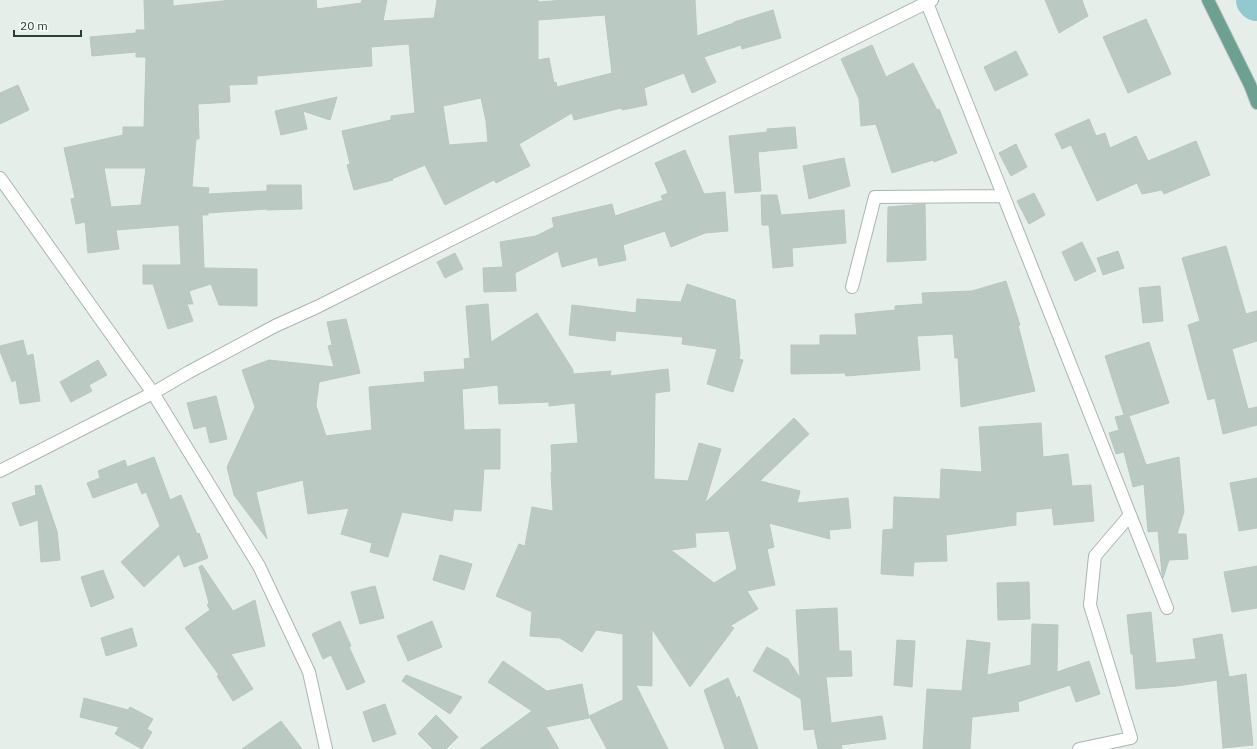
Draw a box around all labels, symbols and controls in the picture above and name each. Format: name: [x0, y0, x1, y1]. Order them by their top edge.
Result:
scale bar: [14, 12, 81, 38]
text: 20 m: [20, 18, 48, 33]

